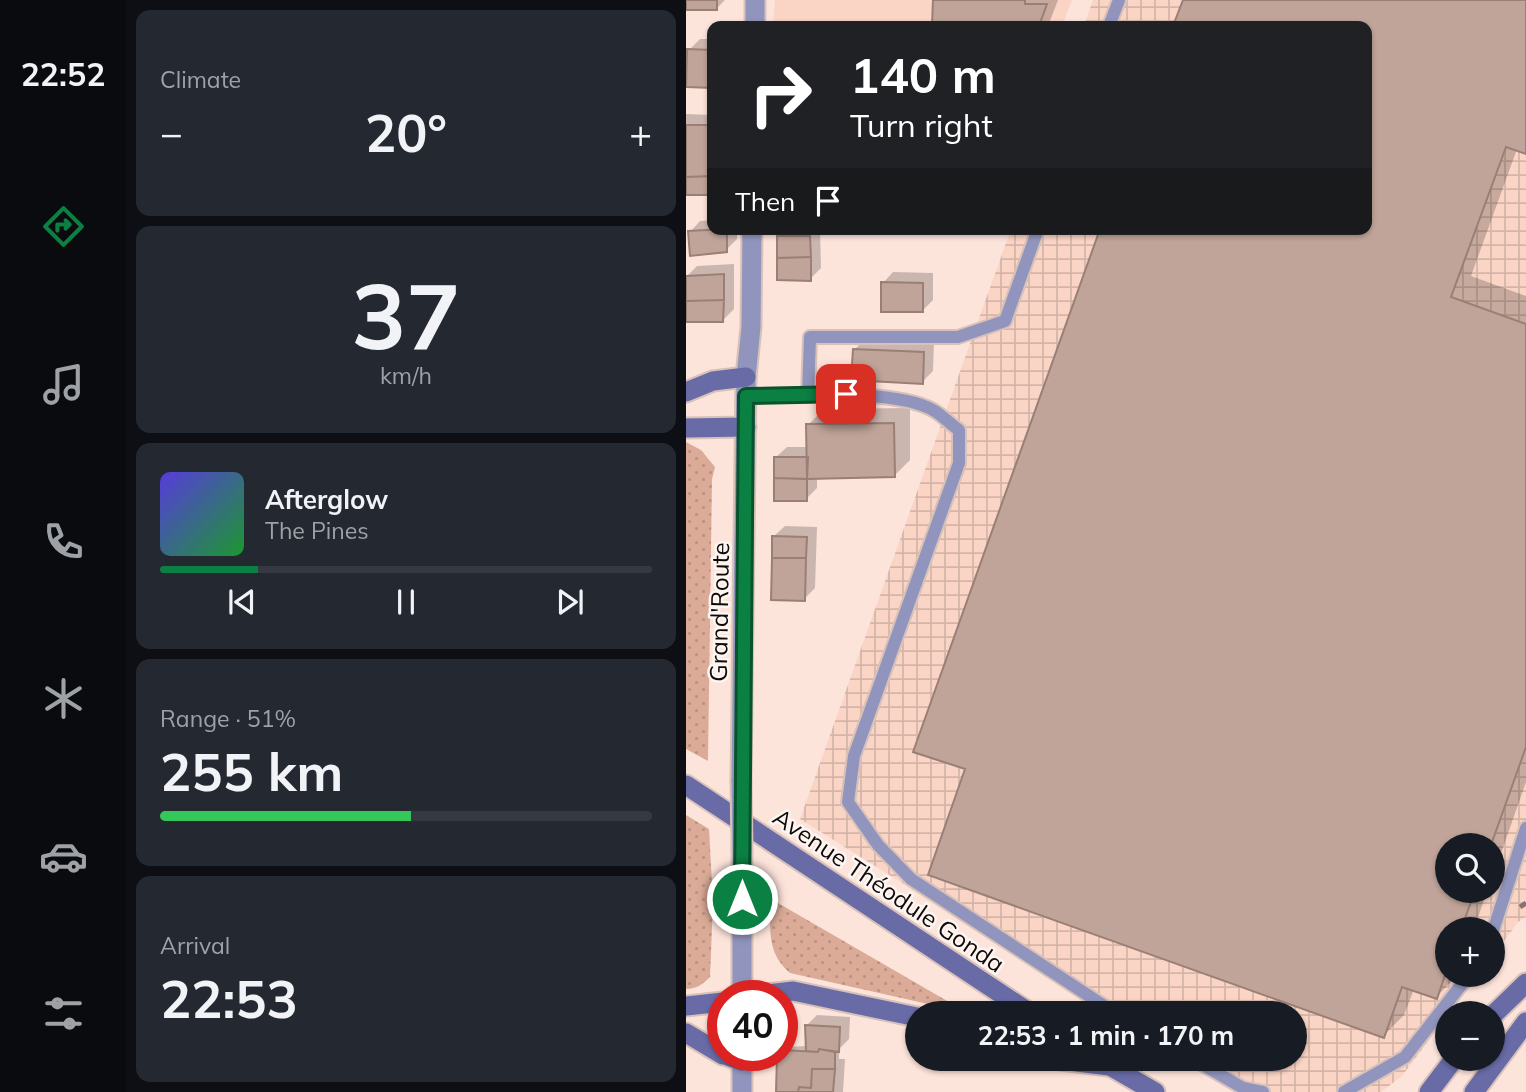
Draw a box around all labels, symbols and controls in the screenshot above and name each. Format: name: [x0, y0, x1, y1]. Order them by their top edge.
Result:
text: 140 m: [850, 44, 996, 105]
icon: right: [735, 49, 826, 140]
text: 22:52: [21, 54, 105, 94]
text: Climate: [160, 65, 241, 94]
text: 20°: [365, 100, 447, 165]
text: Turn right: [850, 105, 993, 145]
text: −: [160, 109, 183, 157]
text: +: [629, 109, 652, 157]
icon: arrive: [809, 182, 847, 220]
text: Then: [735, 185, 795, 218]
icon: directions: [39, 202, 88, 251]
text: 37: [351, 258, 461, 372]
icon: music: [39, 360, 88, 409]
text: km/h: [380, 361, 432, 390]
pin: [816, 364, 876, 424]
icon: arrive: [827, 375, 865, 413]
text: Afterglow: [265, 483, 388, 516]
text: The Pines: [265, 516, 369, 545]
icon: phone: [39, 517, 88, 566]
street label: Grand'Route: [703, 542, 735, 682]
icon: previous: [223, 583, 261, 621]
icon: pause: [387, 583, 425, 621]
icon: next: [551, 583, 589, 621]
icon: climate: [39, 674, 88, 723]
text: Range · 51%: [160, 704, 296, 733]
text: 255 km: [160, 739, 343, 804]
street label: Avenue Théodule Gonda: [768, 801, 1010, 979]
icon: car: [39, 832, 88, 881]
map controls: [1435, 833, 1505, 1071]
button: search: [1435, 833, 1505, 903]
position arrow: [705, 862, 779, 936]
button: +: [1435, 917, 1505, 987]
text: Arrival: [160, 931, 230, 960]
text: 22:53: [160, 966, 298, 1031]
speed limit sign: 40: [707, 980, 798, 1071]
icon: filters: [39, 989, 88, 1038]
button: −: [1435, 1001, 1505, 1071]
text: 22:53 · 1 min · 170 m: [978, 1019, 1234, 1052]

